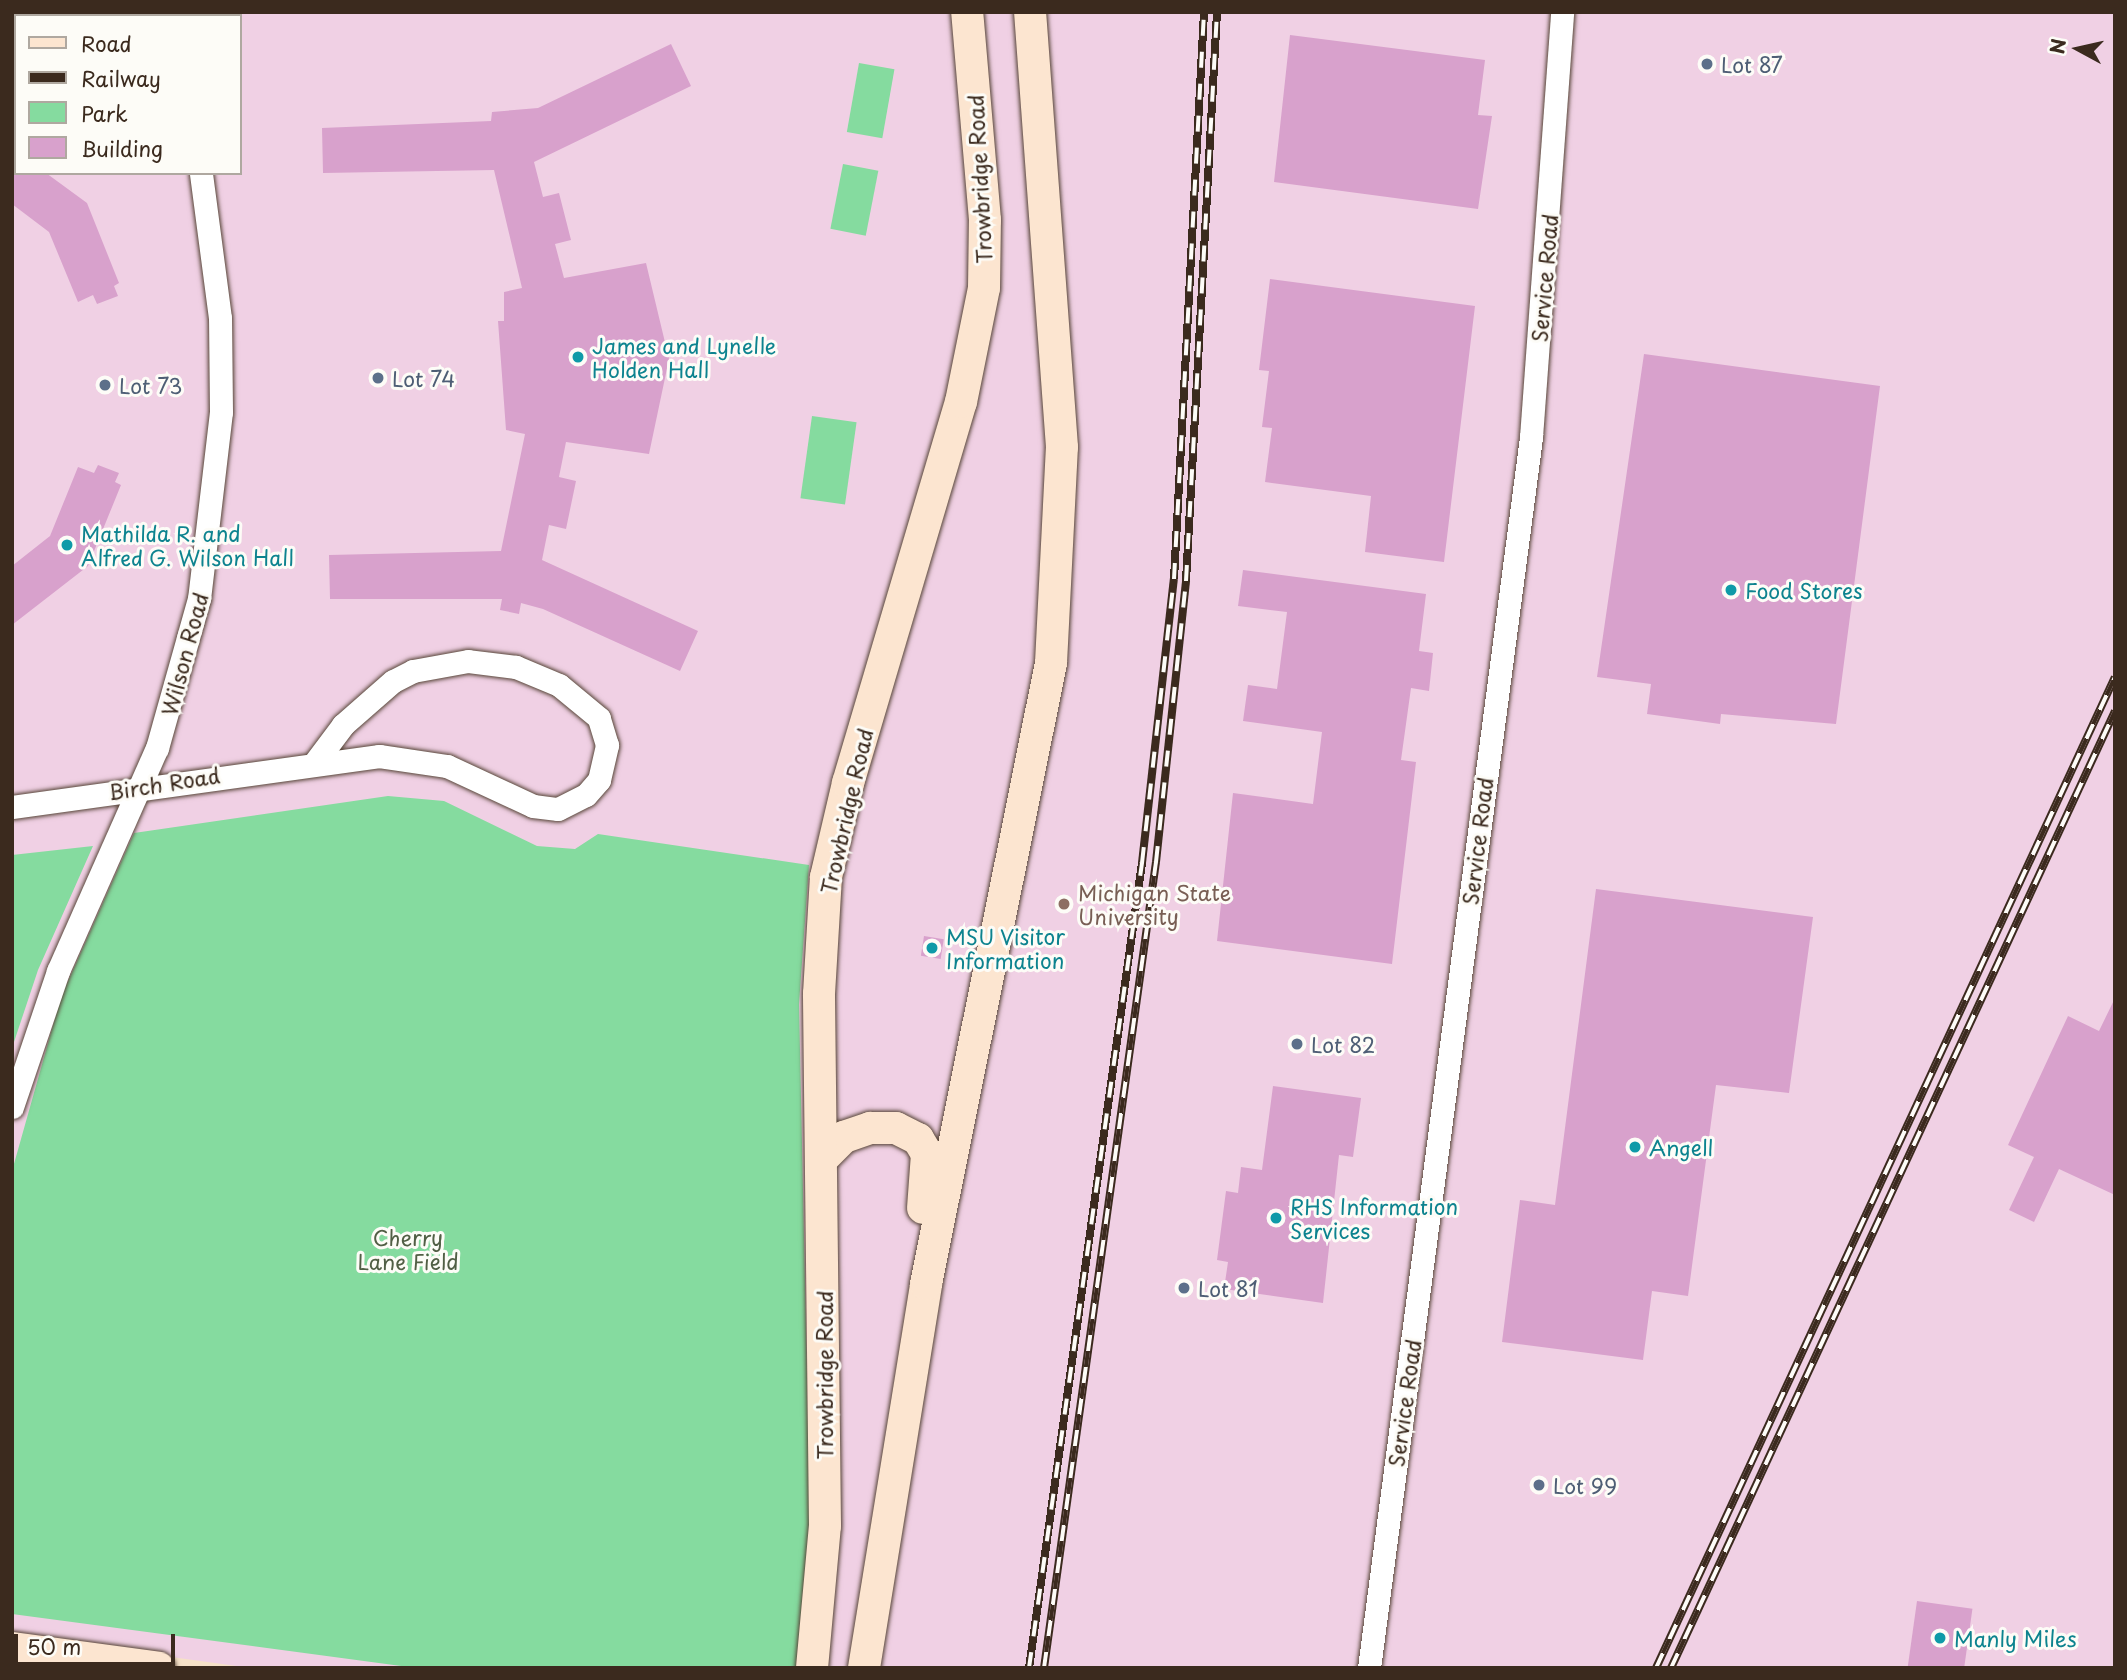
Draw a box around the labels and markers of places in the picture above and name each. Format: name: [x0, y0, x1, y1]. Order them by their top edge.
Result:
place label: Lot 87: [1721, 51, 1784, 77]
marker: Lot 87: [1699, 56, 1715, 72]
place label: James and Lynelle Holden Hall: [592, 332, 778, 382]
marker: James and Lynelle Holden Hall: [570, 349, 586, 365]
place label: Lot 74: [392, 365, 456, 391]
marker: Lot 74: [370, 370, 386, 386]
place label: Lot 73: [119, 372, 184, 398]
marker: Lot 73: [97, 377, 113, 393]
place label: Mathilda R. and Alfred G. Wilson Hall: [81, 520, 296, 570]
marker: Mathilda R. and Alfred G. Wilson Hall: [59, 537, 75, 553]
place label: Food Stores: [1745, 577, 1862, 603]
marker: Food Stores: [1723, 582, 1739, 598]
place label: Michigan State University: [1078, 879, 1230, 929]
marker: Michigan State University: [1056, 896, 1072, 912]
place label: MSU Visitor Information: [946, 923, 1066, 973]
marker: MSU Visitor Information: [924, 940, 940, 956]
place label: Lot 82: [1311, 1031, 1376, 1057]
marker: Lot 82: [1289, 1036, 1305, 1052]
place label: Angell: [1649, 1134, 1713, 1160]
marker: Angell: [1627, 1139, 1643, 1155]
place label: RHS Information Services: [1290, 1193, 1460, 1243]
marker: RHS Information Services: [1268, 1210, 1284, 1226]
place label: Lot 81: [1198, 1275, 1260, 1301]
marker: Lot 81: [1176, 1280, 1192, 1296]
place label: Lot 99: [1553, 1472, 1618, 1498]
marker: Lot 99: [1531, 1477, 1547, 1493]
place label: Manly Miles: [1954, 1625, 2076, 1651]
marker: Manly Miles: [1932, 1630, 1948, 1646]

